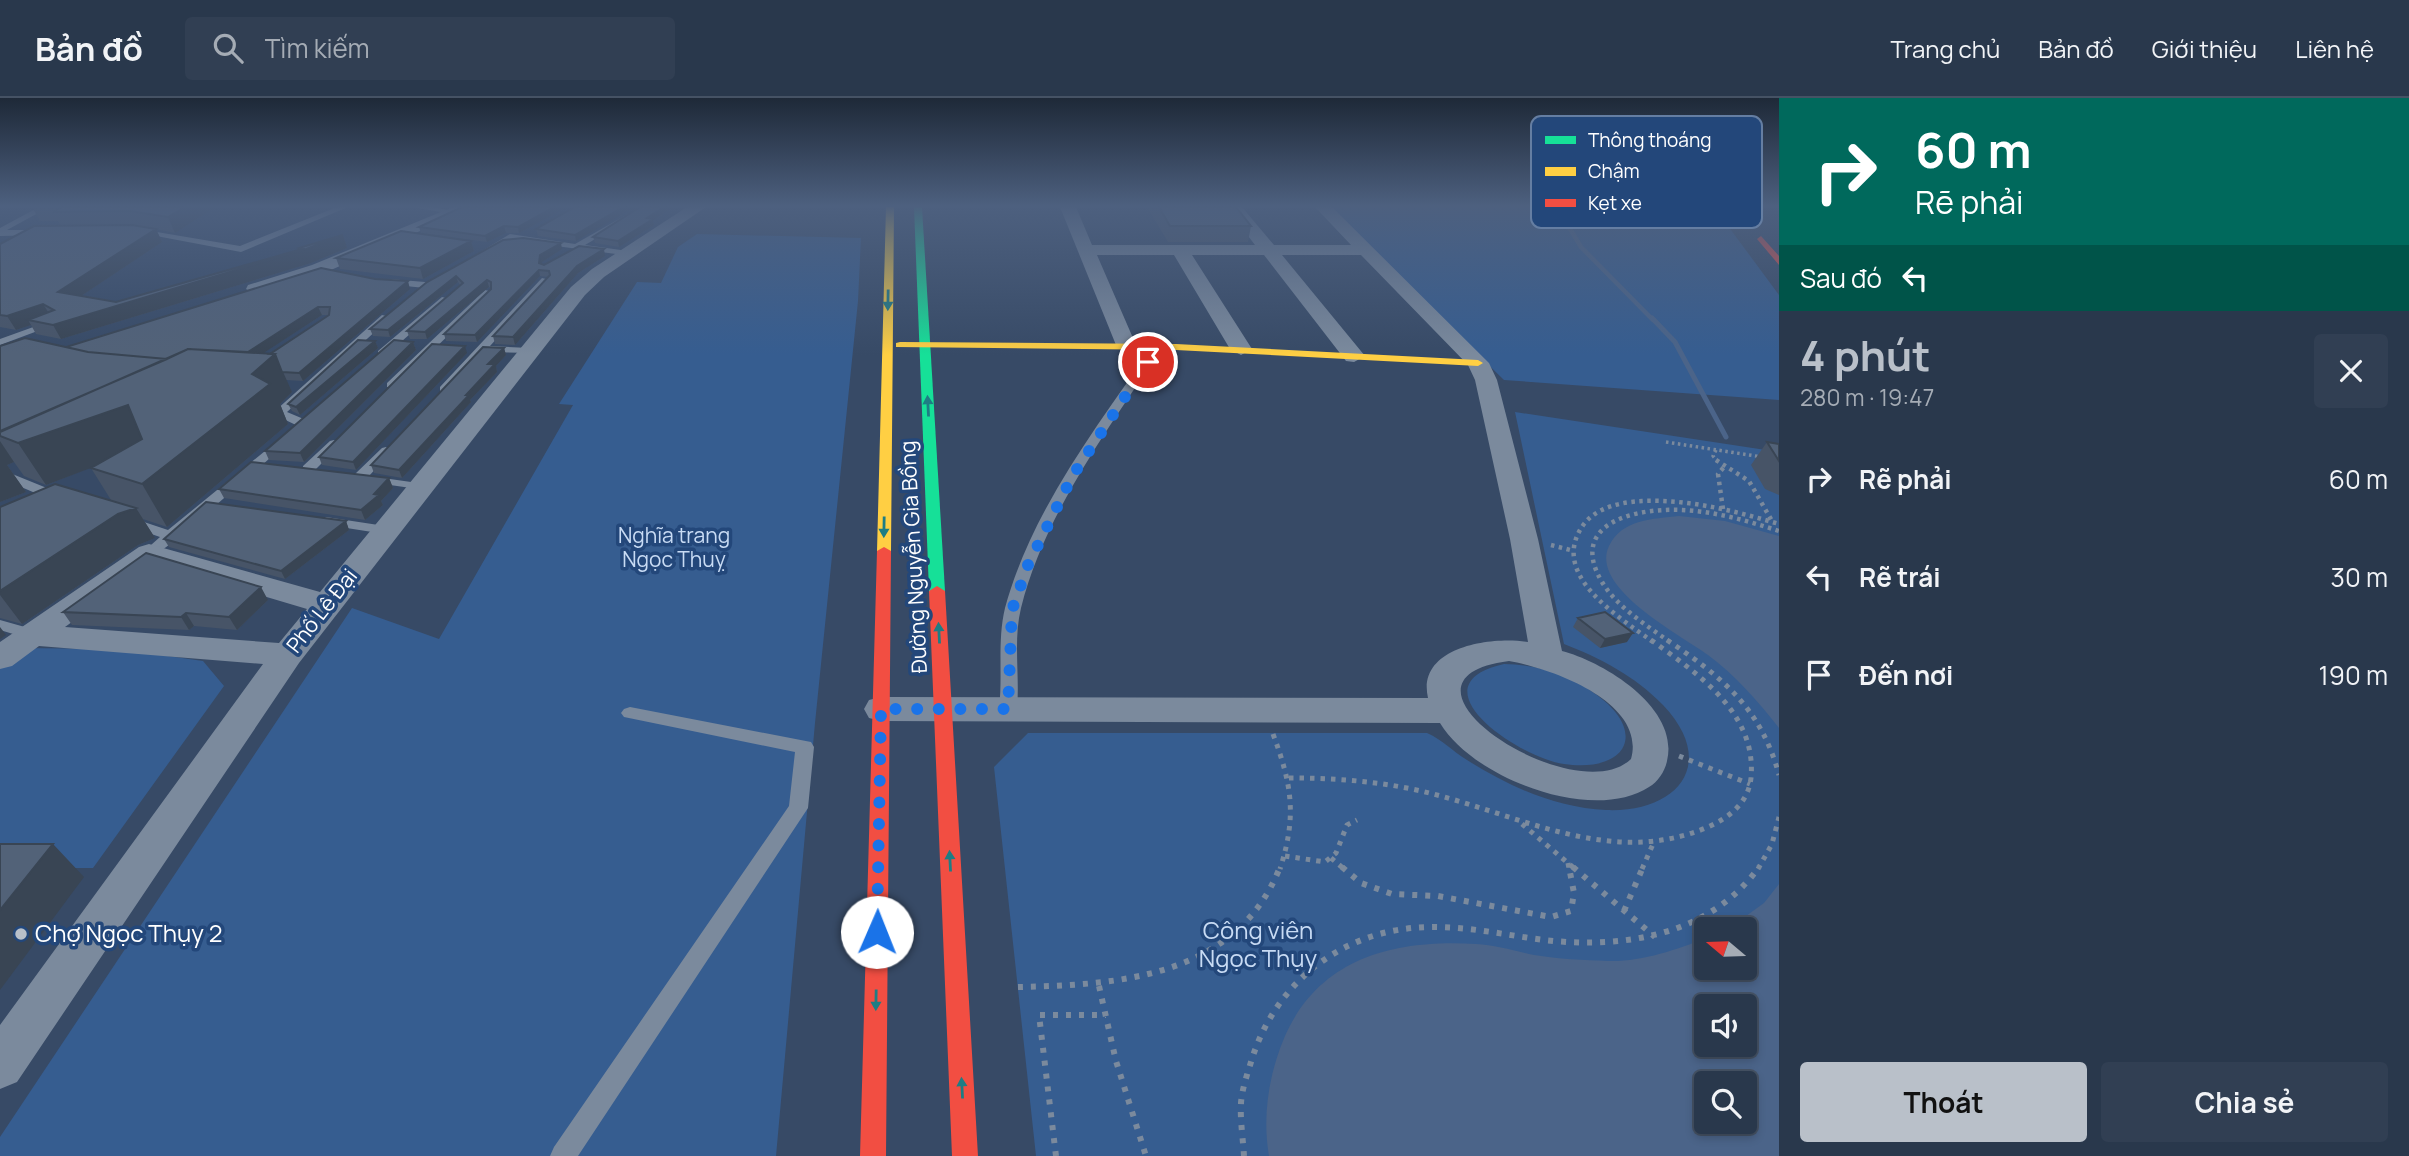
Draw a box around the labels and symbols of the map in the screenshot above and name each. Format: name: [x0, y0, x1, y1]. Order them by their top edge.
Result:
legend: [1531, 116, 1762, 228]
text: Thông thoáng: [1588, 127, 1711, 153]
text: Chậm: [1588, 158, 1640, 184]
text: Kẹt xe: [1588, 190, 1642, 216]
one-way arrow: [883, 289, 894, 311]
pin: [1118, 332, 1178, 392]
one-way arrow: [922, 395, 933, 417]
street label: Đường Nguyễn Gia Bồng: [893, 440, 933, 674]
one-way arrow: [878, 516, 890, 538]
park label: Nghĩa trang Ngọc Thuỵ: [618, 521, 730, 573]
street label: Phố Lê Đại: [280, 563, 363, 658]
one-way arrow: [934, 622, 945, 644]
one-way arrow: [945, 849, 956, 871]
position arrow: [840, 895, 914, 969]
park label: Công viên Ngọc Thụy: [1199, 913, 1318, 974]
place label: Chợ Ngọc Thụy 2: [35, 916, 222, 949]
north arrow: [1694, 917, 1757, 980]
marker: Chợ Ngọc Thụy 2: [13, 926, 29, 942]
one-way arrow: [870, 989, 881, 1011]
one-way arrow: [956, 1077, 967, 1099]

